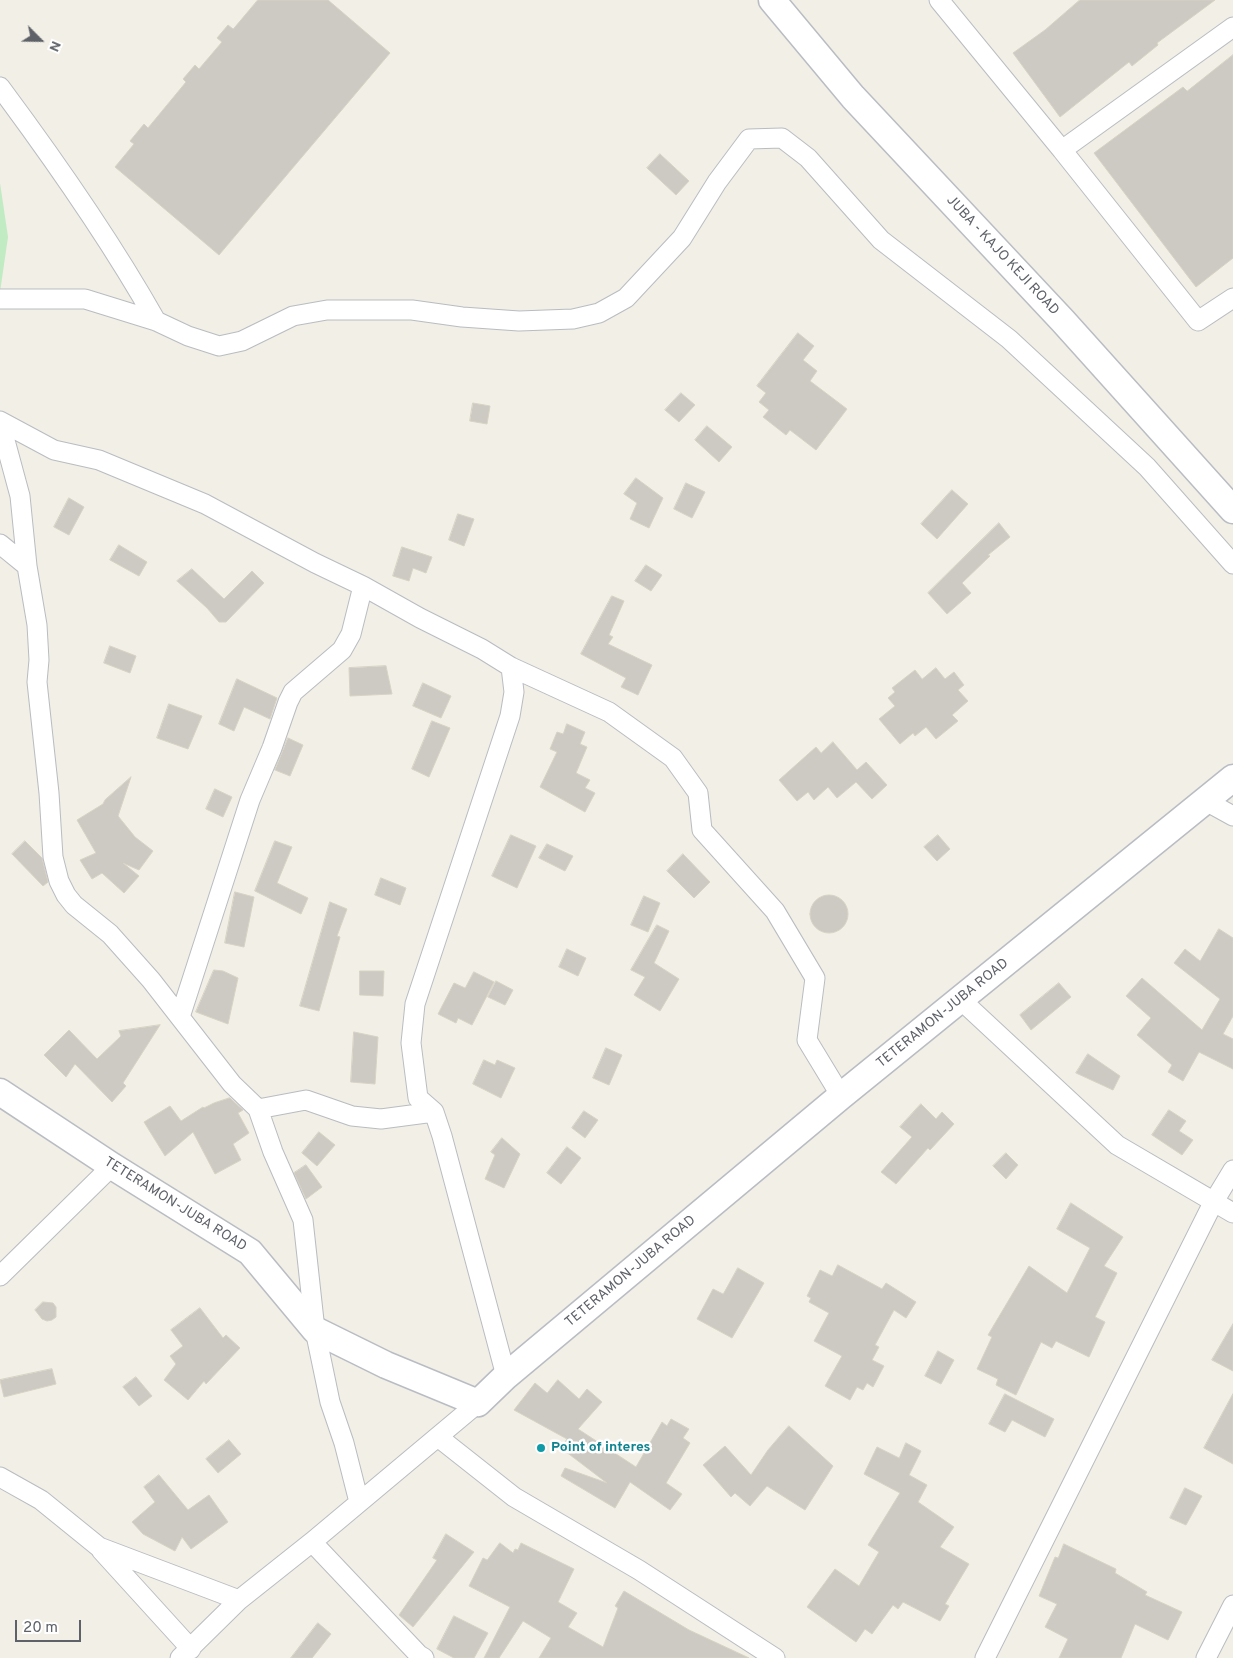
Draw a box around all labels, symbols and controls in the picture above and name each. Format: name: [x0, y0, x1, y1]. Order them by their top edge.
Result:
north arrow: [15, 15, 65, 65]
text: N: [44, 38, 64, 54]
street label: JUBA - KAJO KEJI ROAD: [942, 193, 1062, 319]
street label: TETERAMON-JUBA ROAD: [874, 956, 1012, 1072]
street label: TETERAMON-JUBA ROAD: [101, 1154, 249, 1256]
street label: TETERAMON-JUBA ROAD: [562, 1213, 700, 1331]
place label: Point of interes: [551, 1440, 650, 1456]
marker: Point of interes: [535, 1442, 547, 1454]
scale bar: [18, 1610, 84, 1642]
text: 20 m: [23, 1619, 58, 1638]

